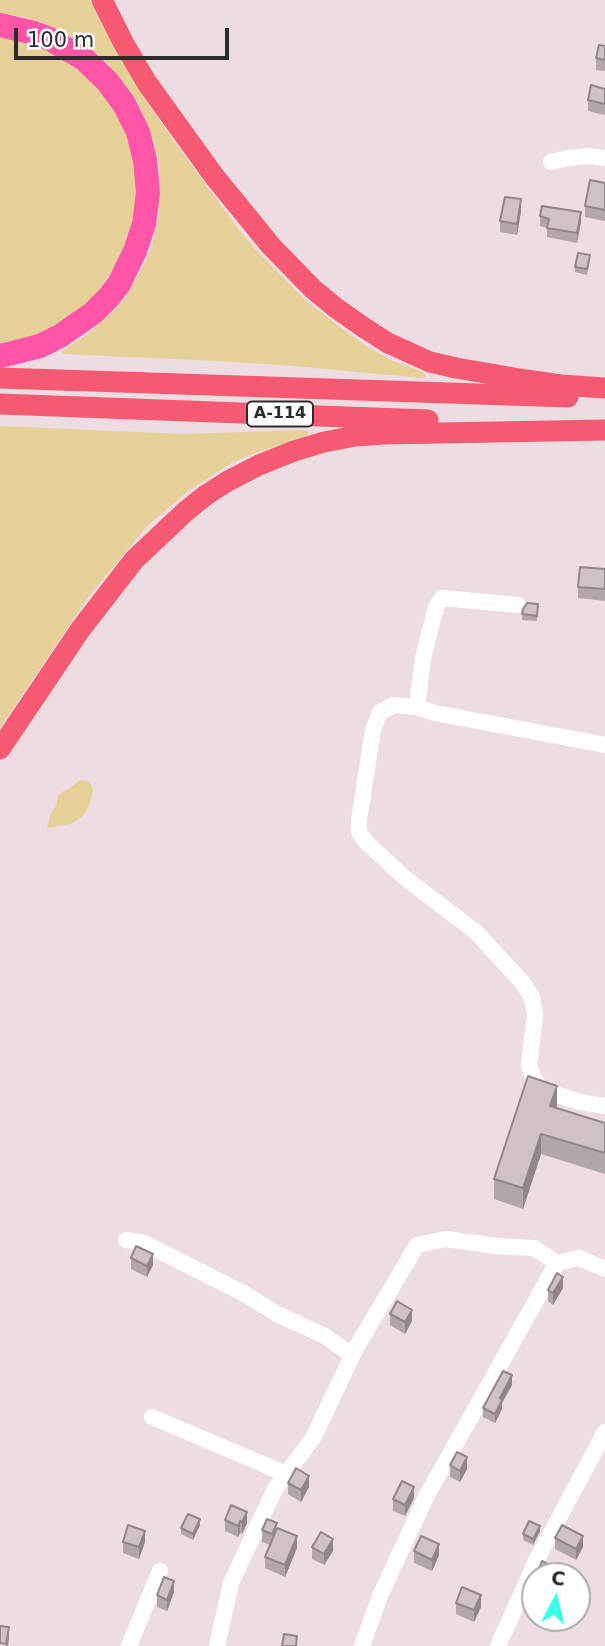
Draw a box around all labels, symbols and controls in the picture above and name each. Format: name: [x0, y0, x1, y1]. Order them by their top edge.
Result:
scale bar: [18, 14, 233, 58]
text: 100 m: [27, 28, 94, 52]
road number: А-114: [247, 402, 313, 426]
north arrow: [521, 1562, 591, 1632]
text: С: [550, 1566, 567, 1590]

